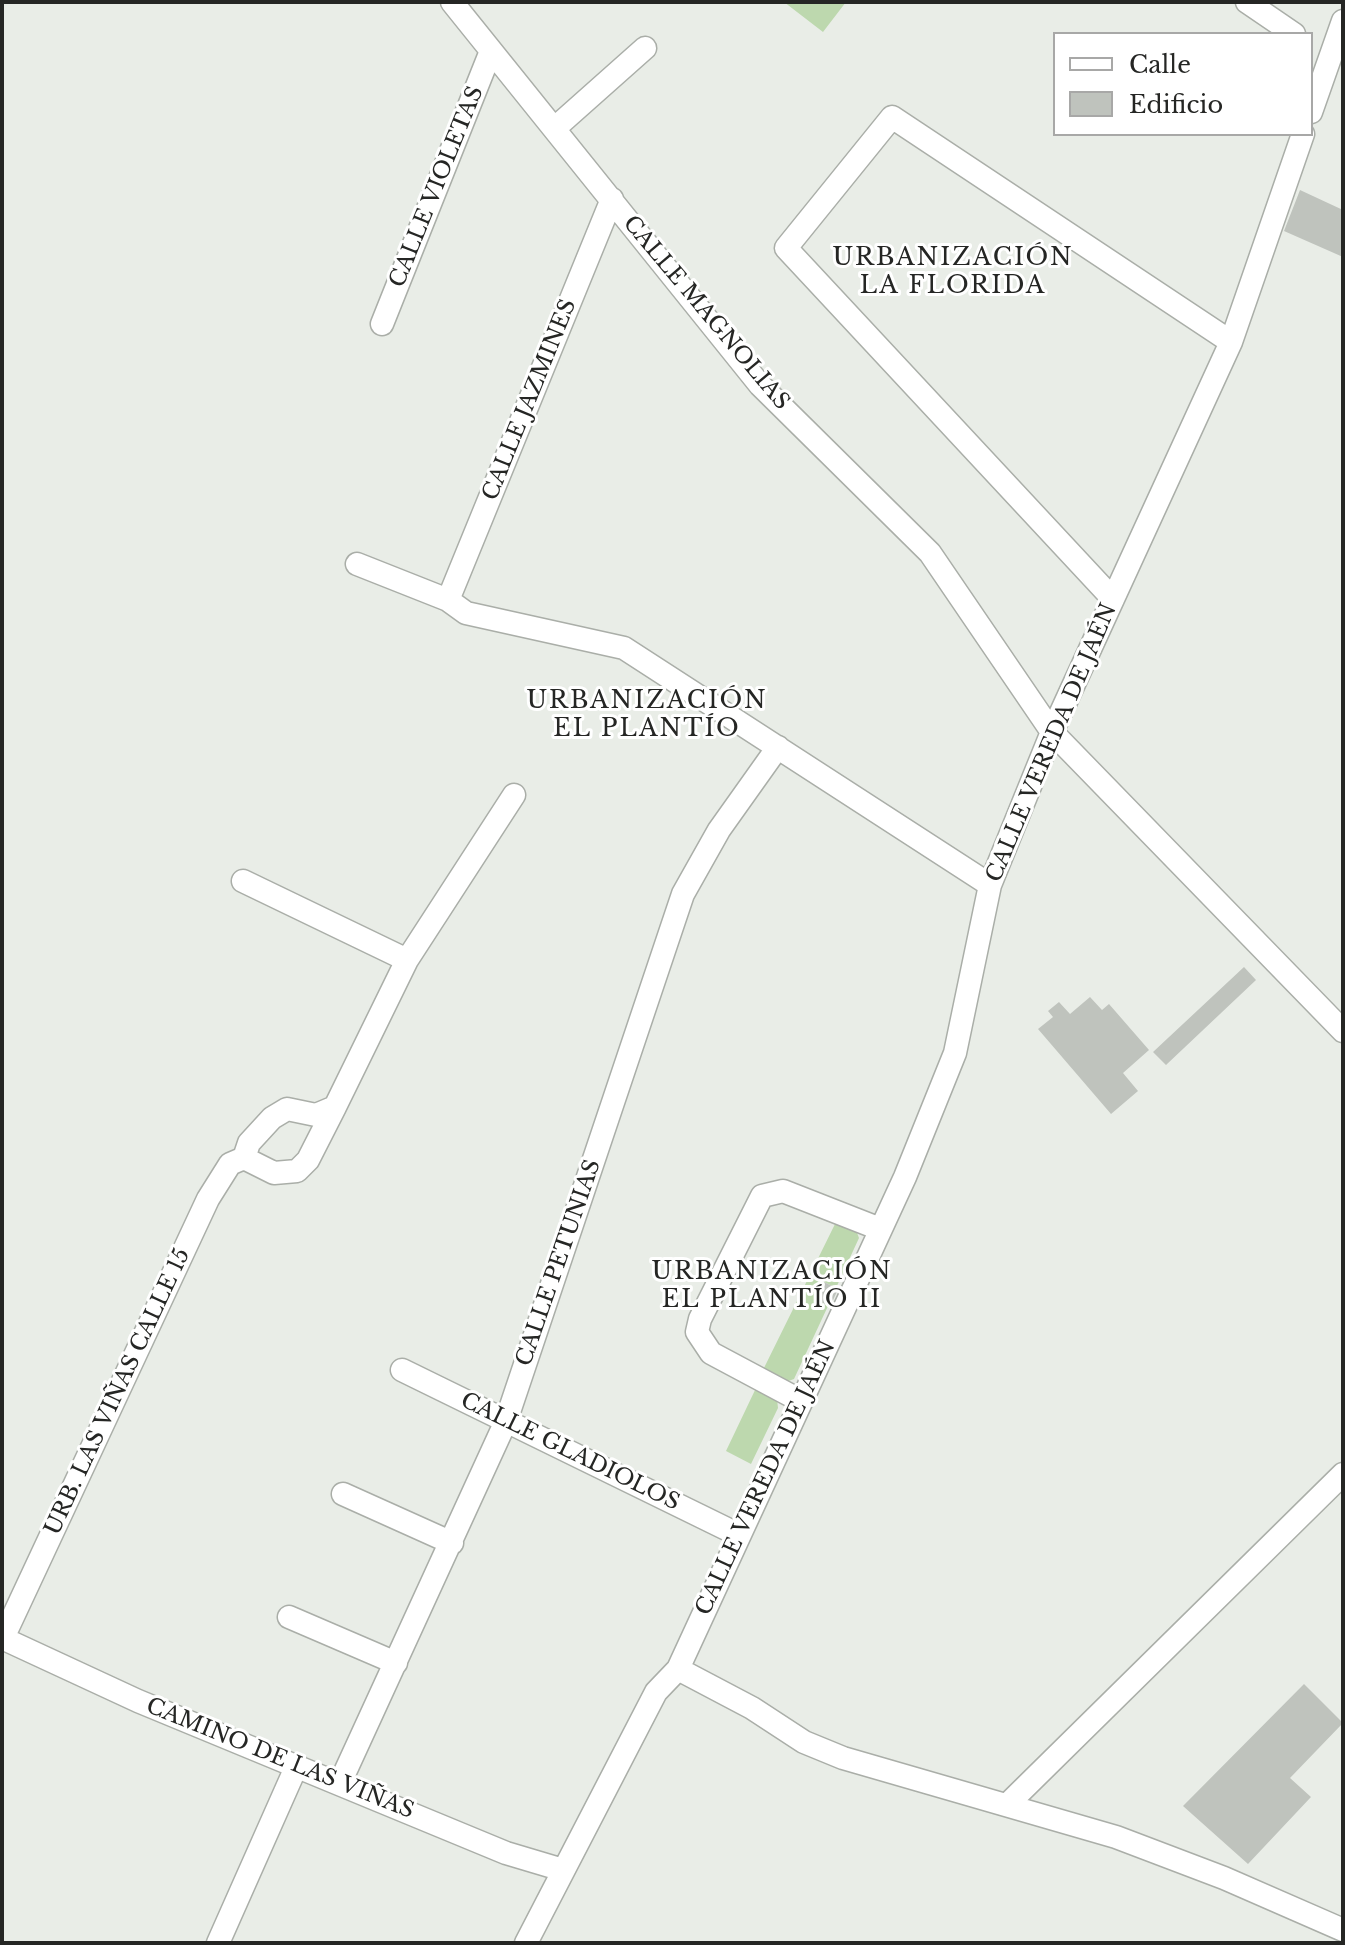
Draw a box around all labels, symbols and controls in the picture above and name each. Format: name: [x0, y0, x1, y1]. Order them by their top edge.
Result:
legend: [1053, 32, 1313, 136]
text: Calle: [1129, 50, 1191, 79]
street label: CALLE VIOLETAS: [385, 83, 489, 291]
text: Edificio: [1129, 90, 1223, 119]
street label: CALLE MAGNOLIAS: [617, 211, 795, 415]
district label: URBANIZACIÓN LA FLORIDA: [832, 244, 1074, 300]
street label: CALLE JAZMINES: [478, 296, 582, 504]
street label: CALLE VEREDA DE JAÉN: [981, 600, 1123, 886]
district label: URBANIZACIÓN EL PLANTÍO: [526, 687, 768, 743]
street label: CALLE PETUNIAS: [511, 1156, 607, 1370]
street label: URB. LAS VIÑAS CALLE 15: [40, 1244, 196, 1540]
district label: URBANIZACIÓN EL PLANTÍO II: [651, 1258, 893, 1314]
street label: CALLE VEREDA DE JAÉN: [691, 1336, 841, 1620]
street label: CALLE GLADIOLOS: [456, 1387, 684, 1517]
street label: CAMINO DE LAS VIÑAS: [142, 1693, 418, 1825]

